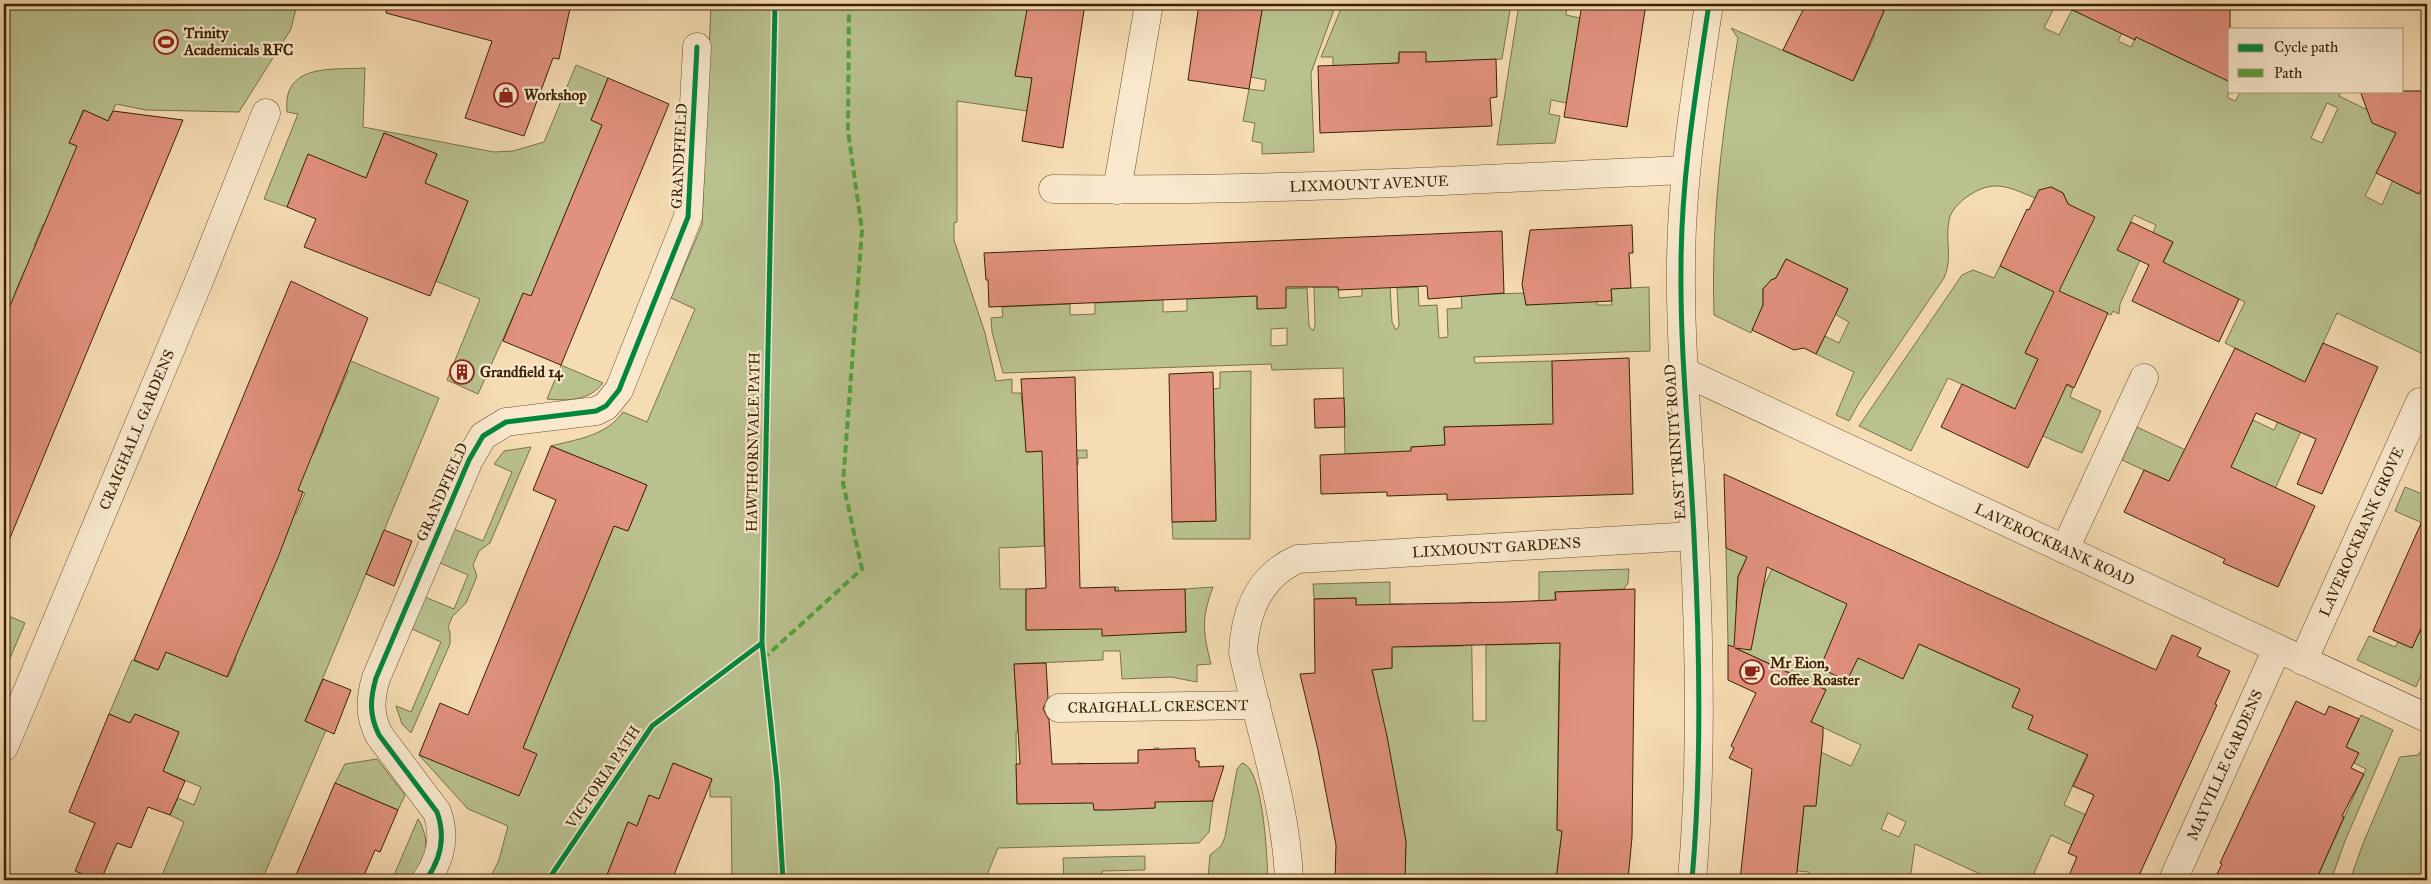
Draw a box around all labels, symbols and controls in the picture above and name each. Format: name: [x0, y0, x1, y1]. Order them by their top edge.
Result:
place label: Trinity Academicals RFC: [183, 24, 293, 59]
legend: [2228, 28, 2404, 92]
sports icon: Trinity Academicals RFC: [153, 29, 179, 55]
text: Cycle path: [2274, 38, 2339, 56]
text: Path: [2274, 64, 2303, 82]
shop icon: Workshop: [493, 82, 519, 108]
place label: Workshop: [524, 86, 587, 105]
street label: GRANDFIELD: [667, 102, 691, 209]
street label: LIXMOUNT AVENUE: [1289, 172, 1449, 196]
street label: CRAIGHALL GARDENS: [95, 347, 178, 512]
street label: HAWTHORNVALE PATH: [742, 352, 764, 532]
building icon: Grandfield 14: [449, 359, 475, 385]
place label: Grandfield 14: [480, 363, 563, 382]
street label: EAST TRINITY ROAD: [1661, 363, 1689, 520]
street label: GRANDFIELD: [412, 440, 472, 544]
street label: LAVEROCKBANK GROVE: [2315, 444, 2408, 619]
street label: LAVEROCKBANK ROAD: [1972, 500, 2138, 590]
street label: LIXMOUNT GARDENS: [1411, 534, 1581, 561]
place label: Mr Eion, Coffee Roaster: [1770, 654, 1860, 689]
cafe icon: Mr Eion, Coffee Roaster: [1739, 659, 1765, 685]
street label: MAYVILLE GARDENS: [2183, 687, 2266, 843]
street label: CRAIGHALL CRESCENT: [1067, 696, 1249, 717]
street label: VICTORIA PATH: [561, 722, 644, 833]

